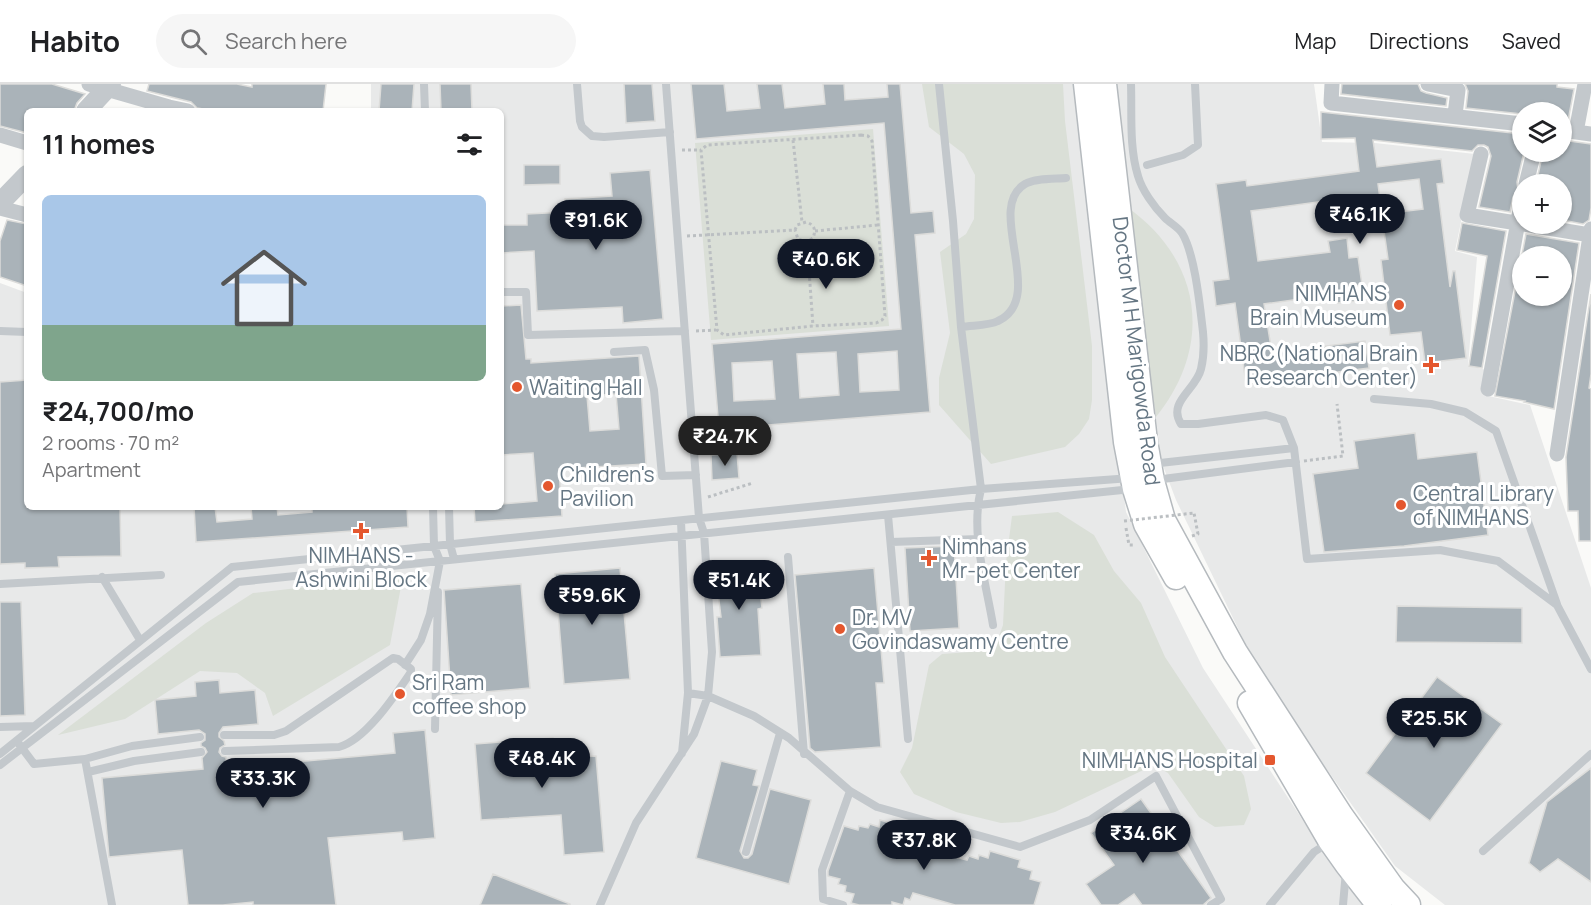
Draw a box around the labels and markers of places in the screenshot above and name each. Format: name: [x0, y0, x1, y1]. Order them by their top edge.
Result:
pin: ₹46.1K: [1311, 194, 1409, 245]
pin: ₹91.6K: [547, 200, 645, 251]
pin: ₹40.6K: [777, 239, 875, 290]
place label: NIMHANS Brain Museum: [1250, 279, 1387, 331]
marker: NIMHANS Brain Museum: [1392, 298, 1406, 312]
place label: NBRC(National Brain Research Center): [1220, 339, 1418, 391]
marker: NBRC(National Brain Research Center): [1422, 356, 1440, 374]
place label: Waiting Hall: [529, 373, 643, 401]
marker: Waiting Hall: [510, 380, 524, 394]
pin: ₹24.7K: [676, 416, 774, 467]
place label: Children's Pavilion: [560, 460, 655, 512]
marker: Children's Pavilion: [541, 479, 555, 493]
place label: Central Library of NIMHANS: [1413, 479, 1554, 531]
marker: Central Library of NIMHANS: [1394, 498, 1408, 512]
marker: NIMHANS - Ashwini Block: [352, 522, 370, 540]
place label: Nimhans Mr-pet Center: [942, 532, 1081, 584]
place label: NIMHANS - Ashwini Block: [295, 541, 427, 593]
marker: Nimhans Mr-pet Center: [920, 549, 938, 567]
pin: ₹51.4K: [690, 560, 788, 611]
pin: ₹59.6K: [543, 575, 641, 626]
place label: Dr. MV Govindaswamy Centre: [852, 603, 1069, 655]
marker: Dr. MV Govindaswamy Centre: [833, 622, 847, 636]
place label: Sri Ram coffee shop: [412, 668, 526, 720]
marker: Sri Ram coffee shop: [393, 687, 407, 701]
pin: ₹25.5K: [1385, 698, 1483, 749]
pin: ₹48.4K: [493, 738, 591, 789]
place label: NIMHANS Hospital: [1082, 746, 1258, 774]
marker: NIMHANS Hospital: [1263, 753, 1277, 767]
pin: ₹33.3K: [214, 758, 312, 809]
pin: ₹34.6K: [1094, 813, 1192, 864]
pin: ₹37.8K: [875, 820, 973, 871]

